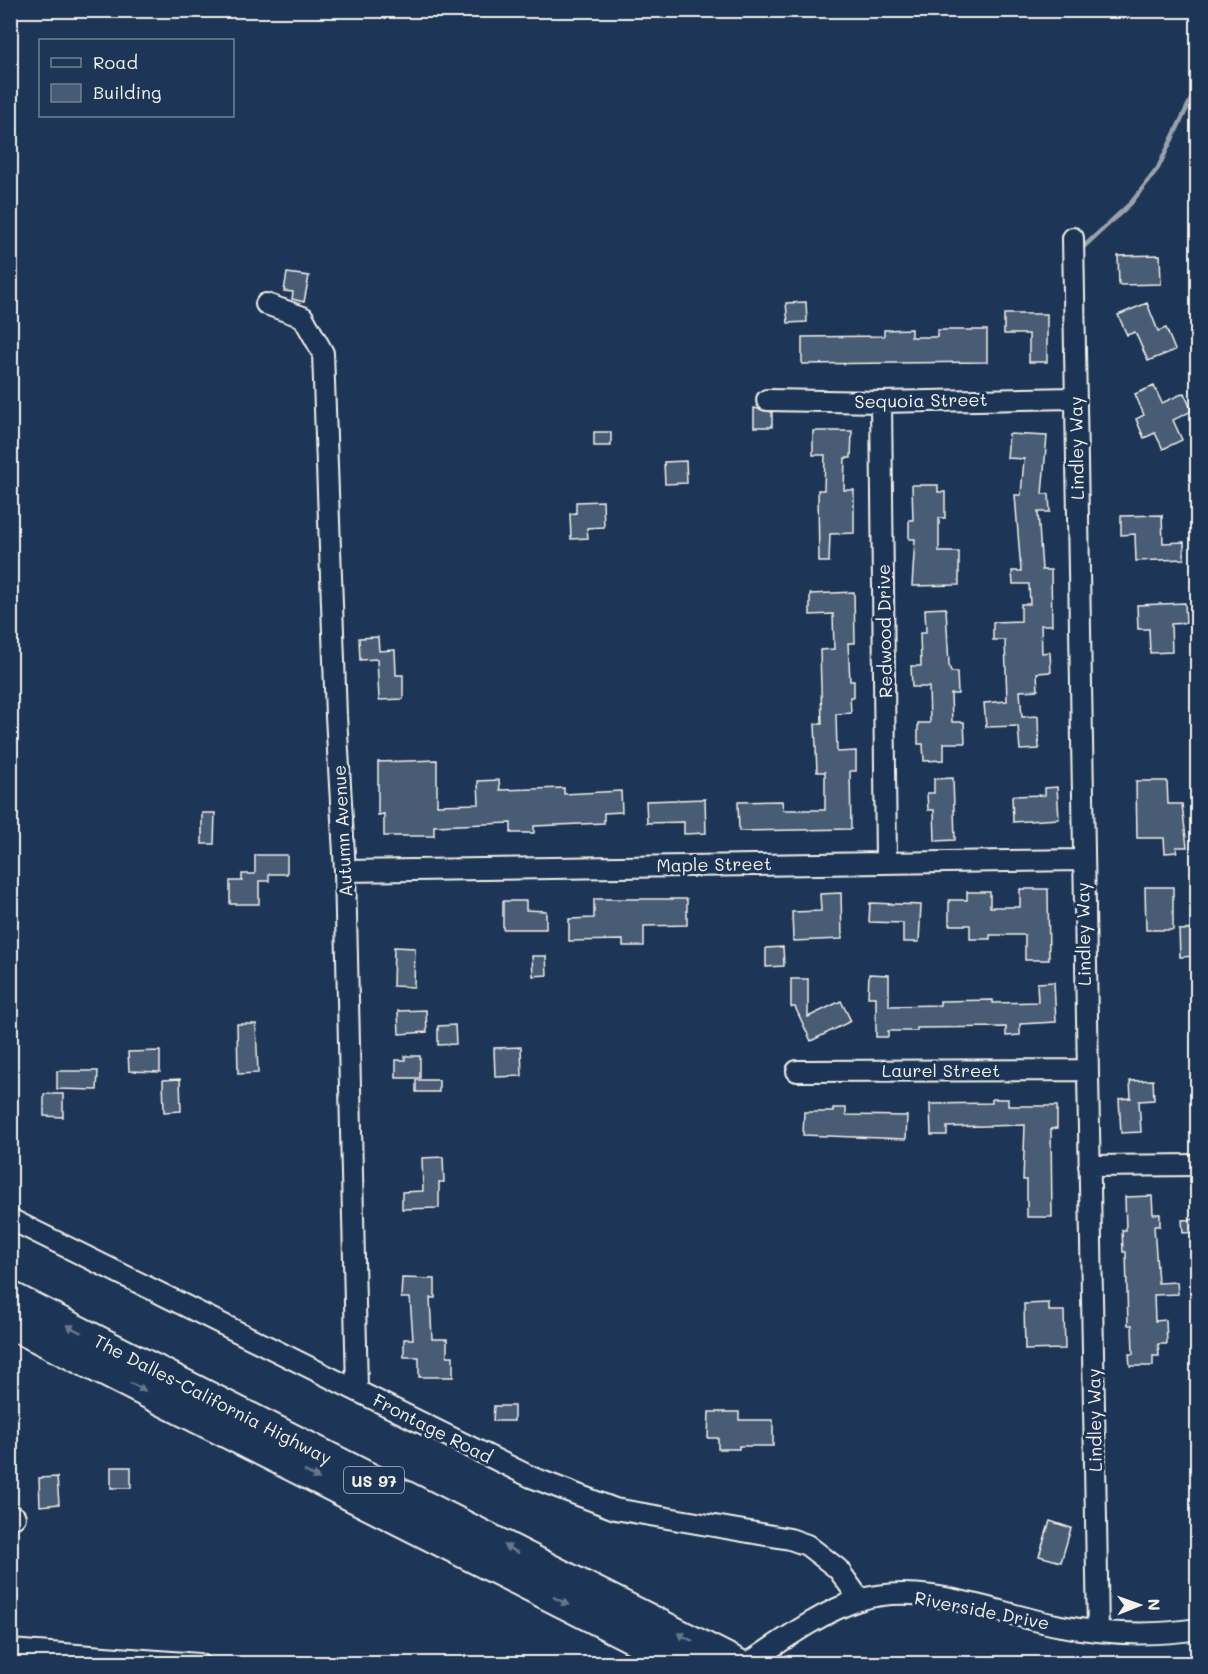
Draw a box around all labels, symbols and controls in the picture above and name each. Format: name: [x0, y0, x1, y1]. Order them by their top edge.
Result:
legend: [39, 39, 234, 117]
text: Road: [93, 50, 138, 74]
text: Building: [93, 80, 161, 104]
street label: Sequoia Street: [854, 387, 988, 413]
street label: Lindley Way: [1063, 396, 1089, 500]
street label: Redwood Drive: [871, 564, 897, 698]
street label: Autumn Avenue: [327, 764, 357, 898]
street label: Maple Street: [656, 851, 772, 877]
street label: Lindley Way: [1070, 882, 1096, 986]
street label: Laurel Street: [882, 1058, 1000, 1082]
one-way arrow: [65, 1324, 82, 1334]
street label: The Dalles-California Highway: [90, 1328, 336, 1470]
street label: Lindley Way: [1081, 1368, 1107, 1472]
one-way arrow: [129, 1383, 146, 1392]
street label: Frontage Road: [369, 1388, 497, 1468]
road number: US 97: [344, 1467, 404, 1493]
one-way arrow: [303, 1471, 320, 1480]
one-way arrow: [502, 1545, 519, 1554]
north arrow: [1109, 1575, 1169, 1635]
street label: Riverside Drive: [913, 1585, 1051, 1635]
one-way arrow: [553, 1596, 570, 1606]
text: N: [1144, 1598, 1165, 1611]
one-way arrow: [676, 1632, 693, 1642]

